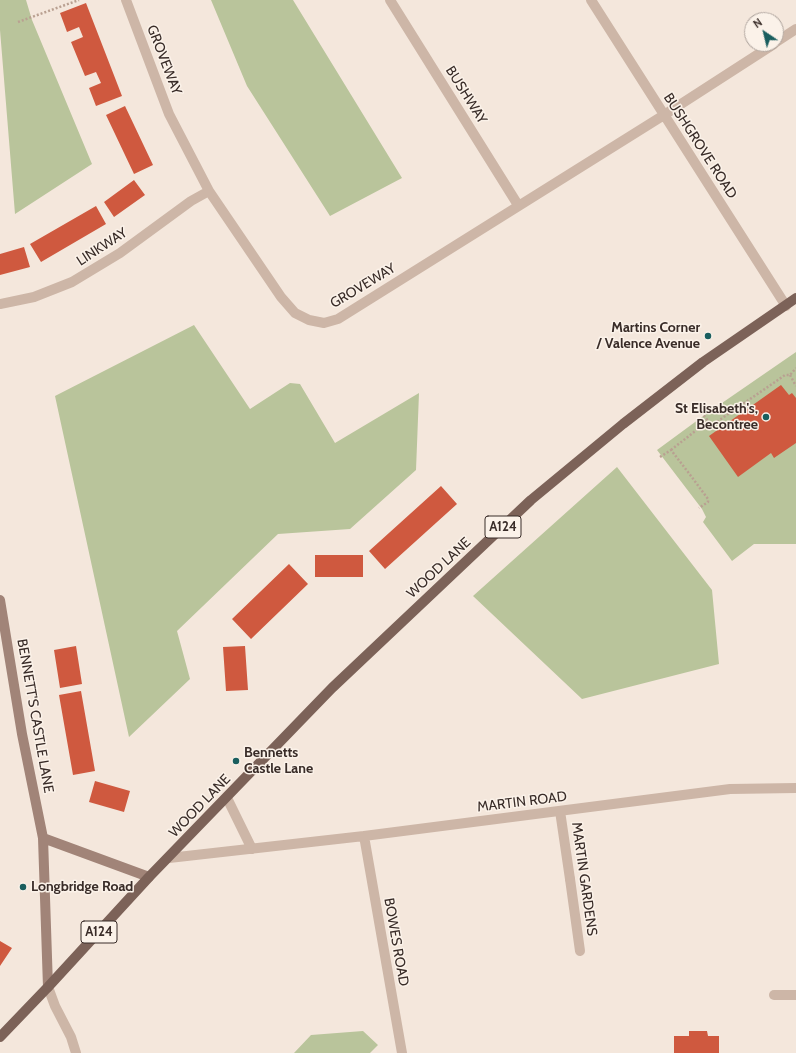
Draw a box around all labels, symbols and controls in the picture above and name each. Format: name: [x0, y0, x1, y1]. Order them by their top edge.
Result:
north arrow: [744, 12, 784, 52]
text: N: [750, 15, 765, 31]
street label: GROVEWAY: [143, 23, 185, 97]
street label: BUSHWAY: [442, 63, 490, 127]
street label: BUSHGROVE ROAD: [660, 90, 740, 202]
street label: LINKWAY: [74, 224, 130, 270]
street label: GROVEWAY: [327, 260, 399, 312]
place label: Martins Corner / Valence Avenue: [597, 320, 700, 352]
marker: Martins Corner / Valence Avenue: [703, 331, 713, 341]
place label: St Elisabeth's, Becontree: [675, 401, 758, 434]
marker: St Elisabeth's, Becontree: [761, 412, 771, 422]
road number: A124: [485, 516, 521, 538]
street label: WOOD LANE: [404, 534, 474, 602]
street label: BENNETT'S CASTLE LANE: [13, 638, 57, 794]
place label: Bennetts Castle Lane: [244, 745, 313, 778]
marker: Bennetts Castle Lane: [231, 756, 241, 766]
street label: WOOD LANE: [166, 771, 234, 841]
street label: MARTIN ROAD: [476, 788, 568, 816]
street label: MARTIN GARDENS: [568, 821, 600, 937]
place label: Longbridge Road: [31, 879, 133, 895]
marker: Longbridge Road: [18, 882, 28, 892]
street label: BOWES ROAD: [380, 897, 412, 987]
road number: A124: [81, 921, 117, 943]

